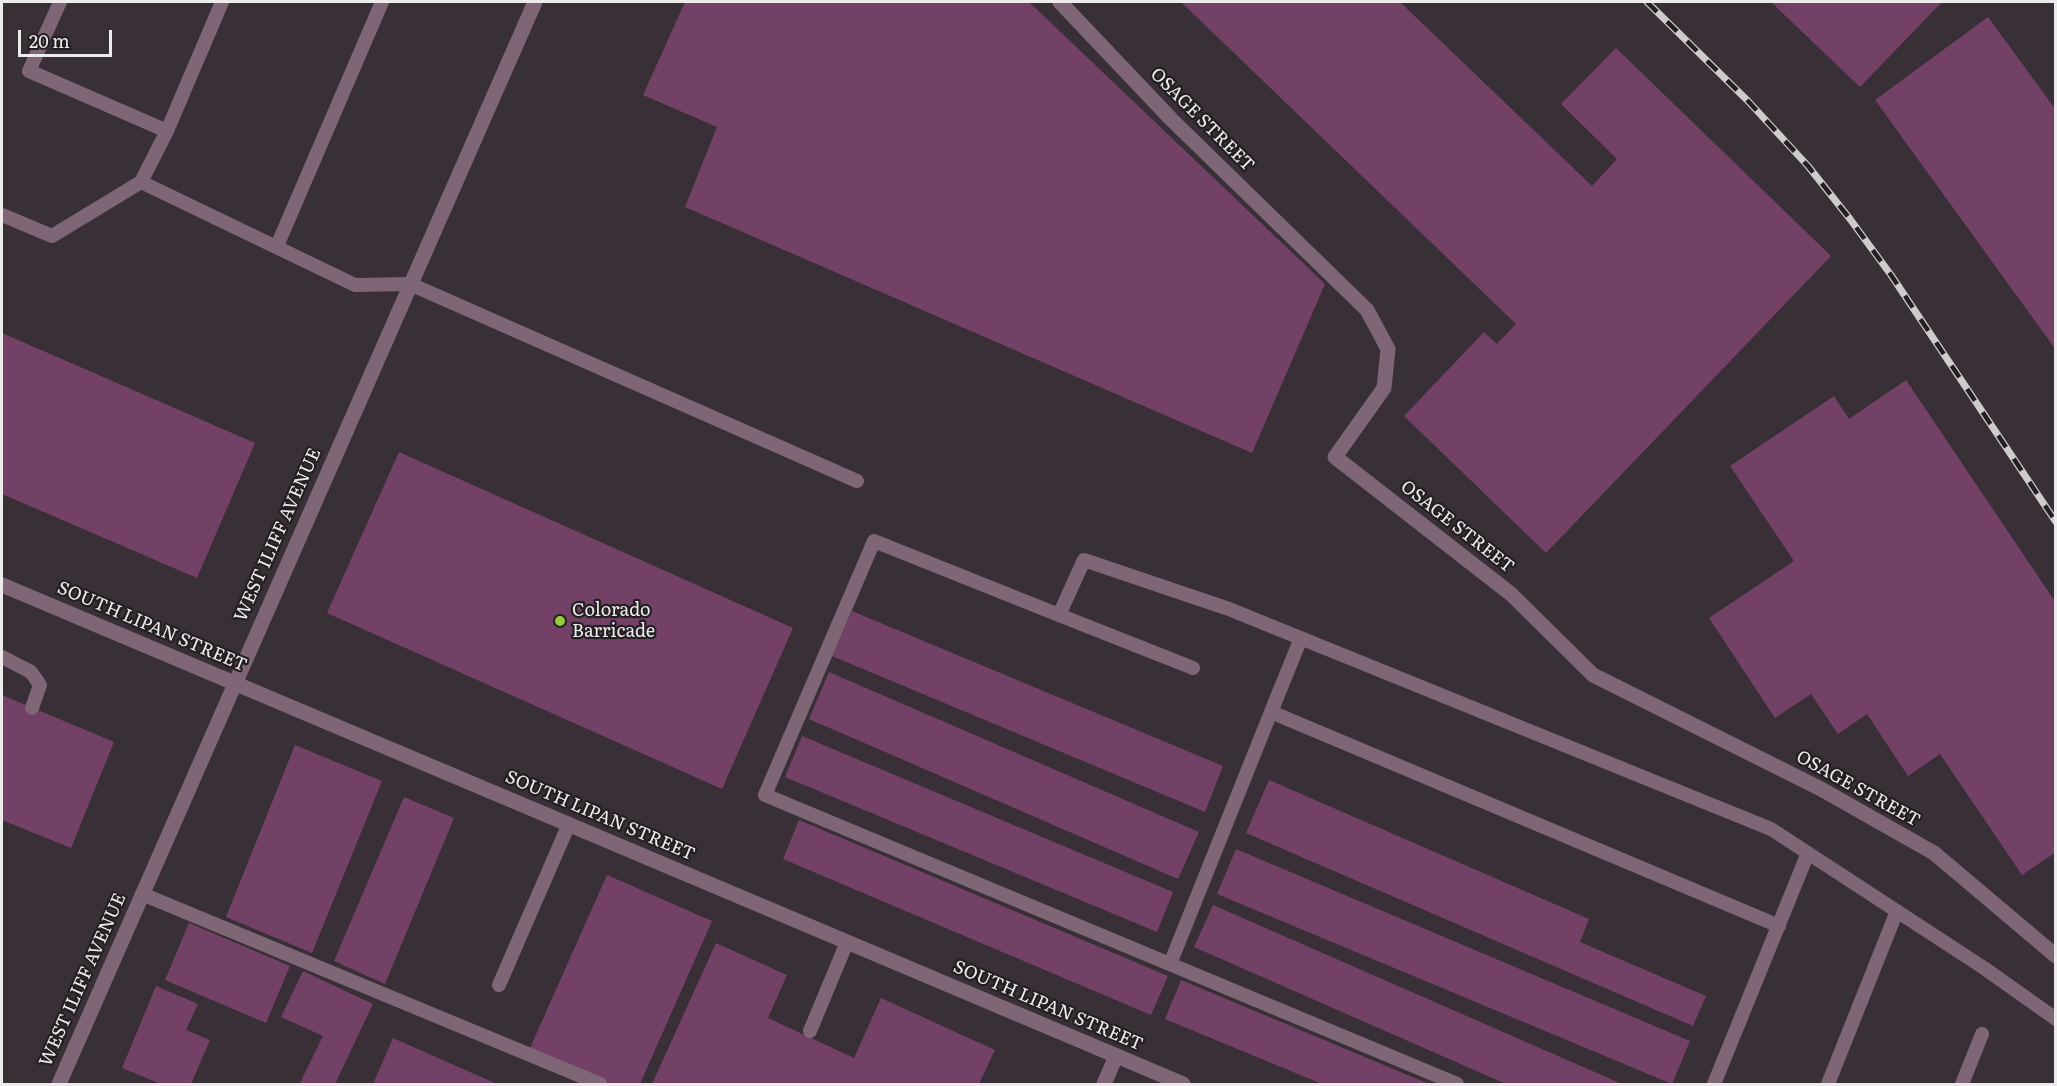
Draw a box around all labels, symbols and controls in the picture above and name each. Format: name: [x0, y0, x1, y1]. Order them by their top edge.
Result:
scale bar: [21, 18, 116, 56]
text: 20 m: [29, 27, 70, 54]
street label: OSAGE STREET: [1146, 64, 1258, 176]
street label: WEST ILIFF AVENUE: [230, 445, 326, 625]
street label: OSAGE STREET: [1396, 476, 1518, 578]
street label: SOUTH LIPAN STREET: [54, 577, 250, 677]
place label: Colorado Barricade: [572, 600, 655, 642]
marker: Colorado Barricade: [553, 614, 567, 628]
street label: OSAGE STREET: [1792, 746, 1924, 832]
street label: SOUTH LIPAN STREET: [502, 766, 698, 866]
street label: WEST ILIFF AVENUE: [35, 890, 131, 1070]
street label: SOUTH LIPAN STREET: [950, 956, 1146, 1056]

